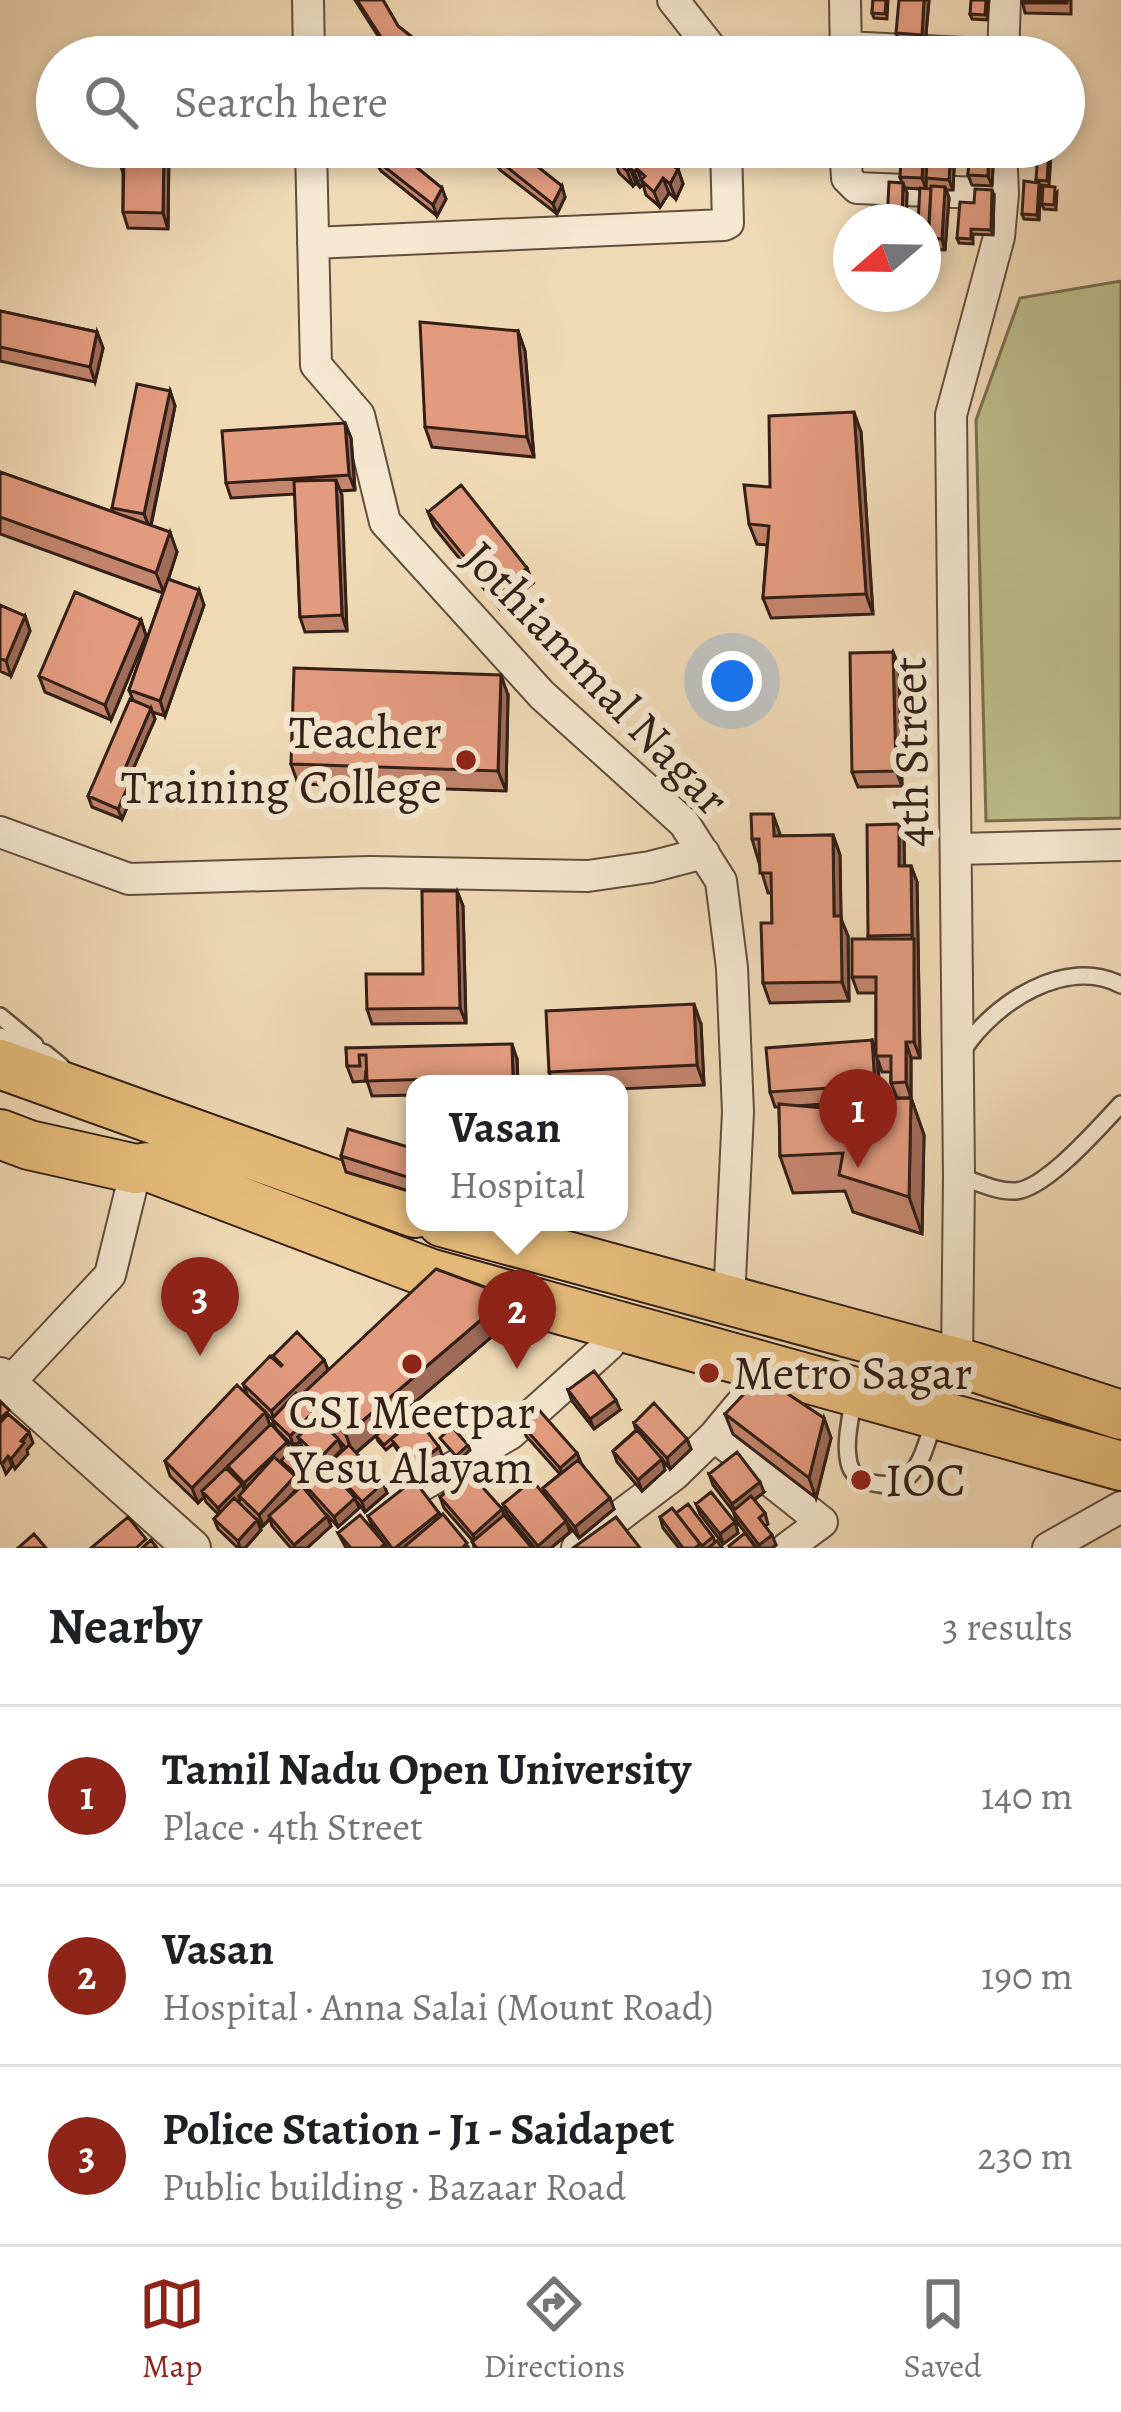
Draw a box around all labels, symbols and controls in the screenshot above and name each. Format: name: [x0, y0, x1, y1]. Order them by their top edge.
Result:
search box: [36, 36, 1085, 168]
icon: search: [78, 69, 144, 135]
text: Search here: [174, 71, 388, 133]
north arrow: [833, 204, 941, 312]
street label: Jothiammal Nagar: [448, 526, 744, 830]
your location: [702, 651, 762, 711]
street label: 4th Street: [876, 656, 946, 848]
place label: Teacher Training College: [121, 699, 442, 820]
marker: Teacher Training College: [453, 747, 479, 773]
pin: 1: [819, 1069, 897, 1168]
popup: [406, 1075, 628, 1231]
text: Vasan: [449, 1096, 561, 1158]
text: Hospital: [449, 1158, 585, 1211]
pin: 3: [161, 1257, 239, 1356]
pin: 2: [478, 1270, 556, 1369]
place label: Metro Sagar: [733, 1340, 972, 1406]
marker: CSI Meetpar Yesu Alayam: [399, 1351, 425, 1377]
marker: Metro Sagar: [696, 1360, 722, 1386]
place label: CSI Meetpar Yesu Alayam: [289, 1379, 535, 1500]
place label: IOC: [885, 1447, 966, 1513]
marker: IOC: [848, 1467, 874, 1493]
text: Nearby: [48, 1591, 202, 1661]
text: 3 results: [942, 1600, 1073, 1653]
text: Tamil Nadu Open University: [162, 1738, 691, 1800]
text: 1: [80, 1769, 94, 1822]
text: 140 m: [981, 1769, 1073, 1822]
text: Place · 4th Street: [162, 1800, 423, 1853]
text: Vasan: [162, 1918, 274, 1980]
text: 2: [78, 1949, 96, 2002]
text: 190 m: [981, 1949, 1073, 2002]
text: Hospital · Anna Salai (Mount Road): [162, 1980, 714, 2033]
text: Police Station - J1 - Saidapet: [162, 2098, 674, 2160]
text: 3: [79, 2129, 95, 2182]
text: 230 m: [977, 2129, 1073, 2182]
text: Public building · Bazaar Road: [162, 2160, 626, 2213]
tab: Map: [139, 2271, 205, 2388]
tab: Directions: [484, 2271, 625, 2388]
tab: Saved: [904, 2271, 982, 2388]

